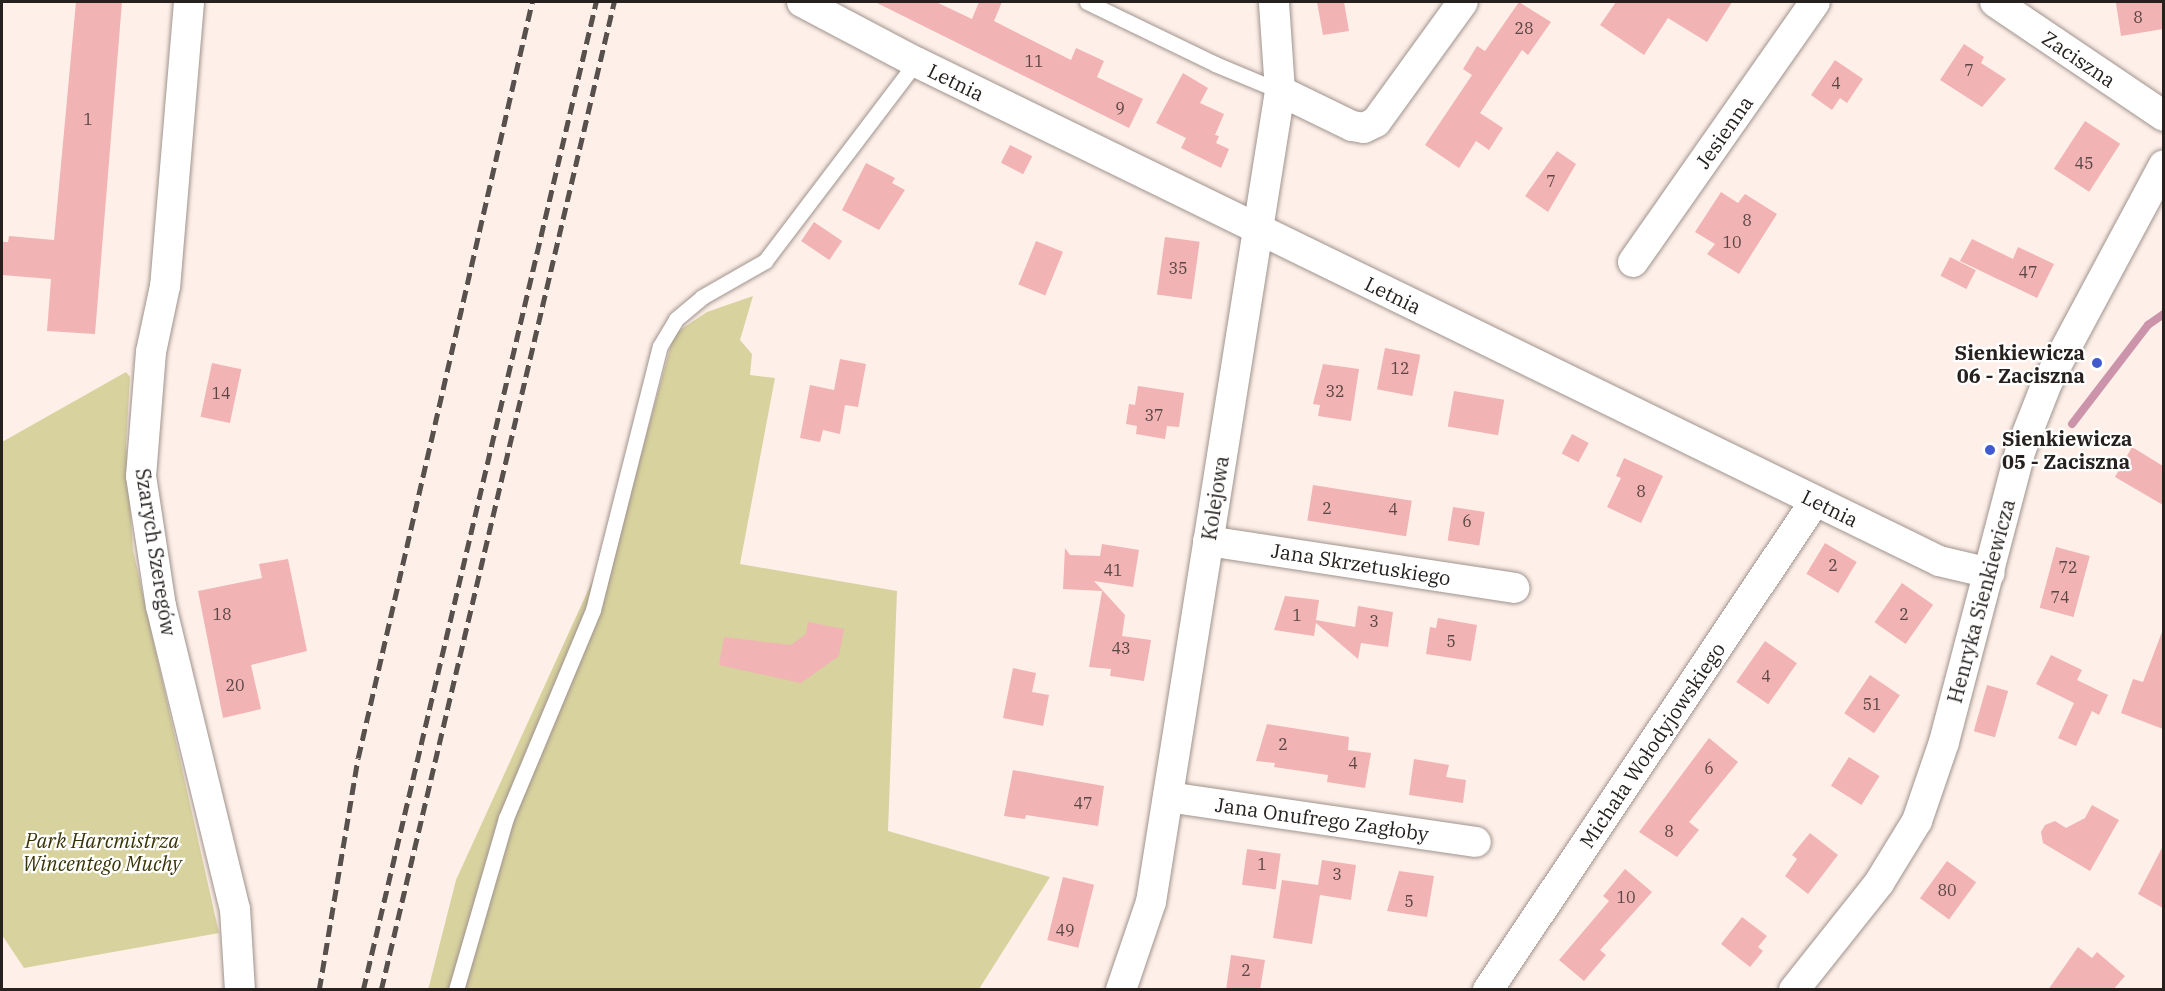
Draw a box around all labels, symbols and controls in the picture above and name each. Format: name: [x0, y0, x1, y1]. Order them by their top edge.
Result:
house number: 8: [2133, 7, 2143, 27]
house number: 28: [1514, 18, 1534, 38]
street label: Zaciszna: [2038, 26, 2120, 92]
house number: 11: [1024, 51, 1044, 71]
street label: Letnia: [924, 58, 988, 106]
house number: 7: [1964, 60, 1974, 80]
house number: 4: [1831, 73, 1841, 93]
street label: Jesienna: [1690, 91, 1758, 173]
house number: 9: [1115, 98, 1125, 118]
house number: 1: [83, 109, 93, 129]
house number: 45: [2074, 153, 2094, 173]
house number: 7: [1546, 171, 1556, 191]
house number: 8: [1742, 210, 1752, 230]
house number: 10: [1722, 232, 1742, 252]
house number: 35: [1168, 258, 1188, 278]
house number: 47: [2018, 262, 2038, 282]
street label: Letnia: [1361, 271, 1425, 319]
place label: Sienkiewicza 06 - Zaciszna: [1955, 340, 2085, 387]
marker: Sienkiewicza 06 - Zaciszna: [2090, 356, 2104, 370]
house number: 12: [1390, 358, 1410, 378]
house number: 32: [1325, 381, 1345, 401]
house number: 14: [211, 383, 231, 403]
house number: 37: [1144, 405, 1164, 425]
place label: Sienkiewicza 05 - Zaciszna: [2002, 426, 2132, 473]
marker: Sienkiewicza 05 - Zaciszna: [1983, 443, 1997, 457]
street label: Kolejowa: [1196, 454, 1234, 542]
street label: Szarych Szeregów: [131, 467, 181, 637]
house number: 8: [1636, 481, 1646, 501]
street label: Letnia: [1798, 484, 1862, 532]
street label: Henryka Sienkiewicza: [1942, 496, 2020, 706]
house number: 2: [1322, 498, 1332, 518]
house number: 4: [1388, 499, 1398, 519]
house number: 6: [1462, 511, 1472, 531]
street label: Jana Skrzetuskiego: [1270, 538, 1452, 590]
house number: 2: [1828, 555, 1838, 575]
house number: 72: [2058, 557, 2078, 577]
house number: 41: [1103, 560, 1123, 580]
house number: 74: [2050, 587, 2070, 607]
house number: 18: [212, 604, 232, 624]
house number: 2: [1899, 604, 1909, 624]
house number: 1: [1292, 605, 1302, 625]
house number: 3: [1369, 611, 1379, 631]
house number: 5: [1446, 631, 1456, 651]
house number: 43: [1111, 638, 1131, 658]
street label: Michała Wołodyjowskiego: [1574, 638, 1730, 852]
house number: 4: [1761, 666, 1771, 686]
house number: 20: [225, 675, 245, 695]
house number: 51: [1862, 694, 1882, 714]
house number: 2: [1278, 734, 1288, 754]
house number: 4: [1348, 753, 1358, 773]
house number: 6: [1704, 758, 1714, 778]
street label: Jana Onufrego Zagłoby: [1214, 792, 1430, 846]
house number: 47: [1073, 793, 1093, 813]
house number: 8: [1664, 821, 1674, 841]
park label: Park Harcmistrza Wincentego Muchy: [23, 829, 181, 876]
house number: 1: [1257, 854, 1267, 874]
house number: 3: [1332, 864, 1342, 884]
house number: 80: [1937, 880, 1957, 900]
house number: 10: [1616, 887, 1636, 907]
house number: 5: [1404, 891, 1414, 911]
house number: 49: [1055, 920, 1075, 940]
house number: 2: [1241, 960, 1251, 980]

